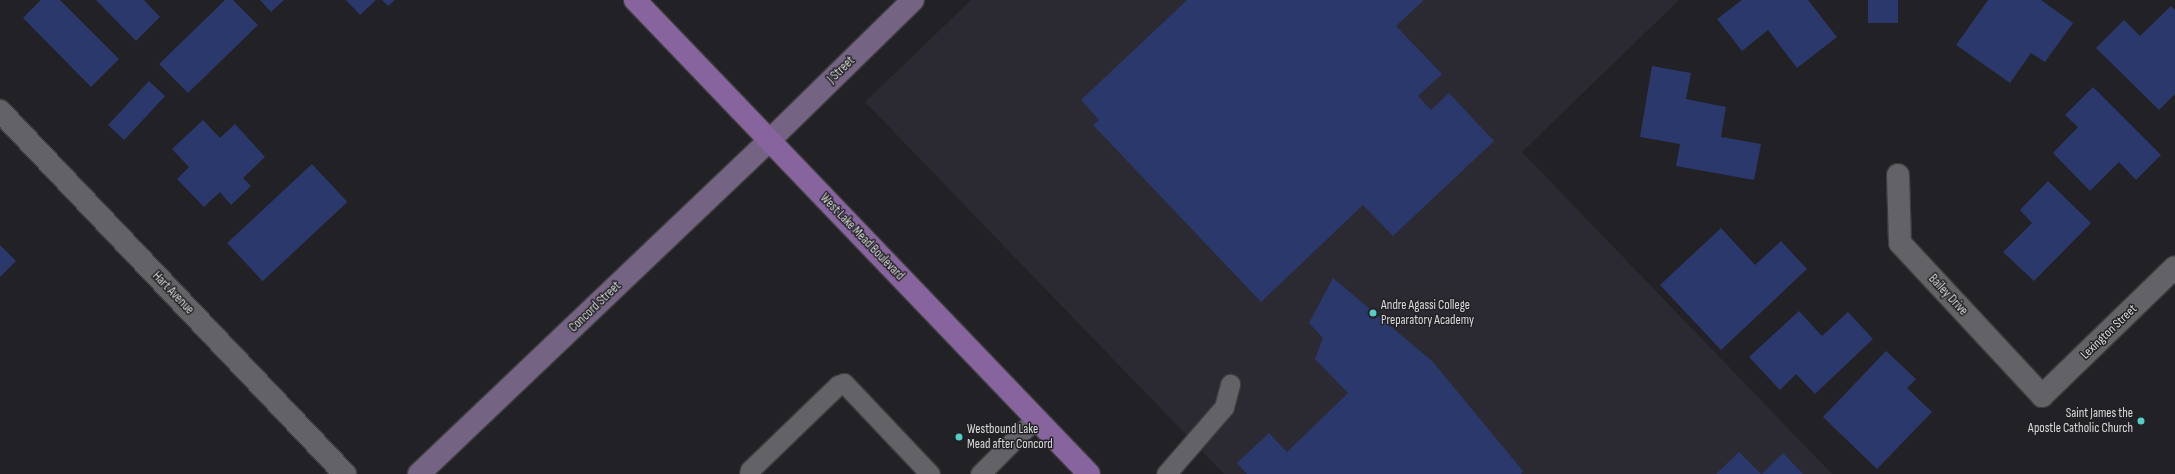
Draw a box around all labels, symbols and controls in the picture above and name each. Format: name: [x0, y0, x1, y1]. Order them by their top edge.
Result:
street label: J Street: [824, 53, 858, 87]
street label: West Lake Mead Boulevard: [817, 190, 907, 284]
street label: Hart Avenue: [149, 268, 197, 318]
street label: Bailey Drive: [1925, 271, 1971, 319]
street label: Concord Street: [566, 278, 624, 336]
place label: Andre Agassi College Preparatory Academy: [1381, 298, 1474, 329]
street label: Lexington Street: [2078, 301, 2140, 363]
marker: Andre Agassi College Preparatory Academy: [1368, 308, 1378, 318]
place label: Saint James the Apostle Catholic Church: [2028, 406, 2133, 437]
marker: Saint James the Apostle Catholic Church: [2136, 416, 2146, 426]
place label: Westbound Lake Mead after Concord: [967, 422, 1053, 453]
marker: Westbound Lake Mead after Concord: [954, 432, 964, 442]

